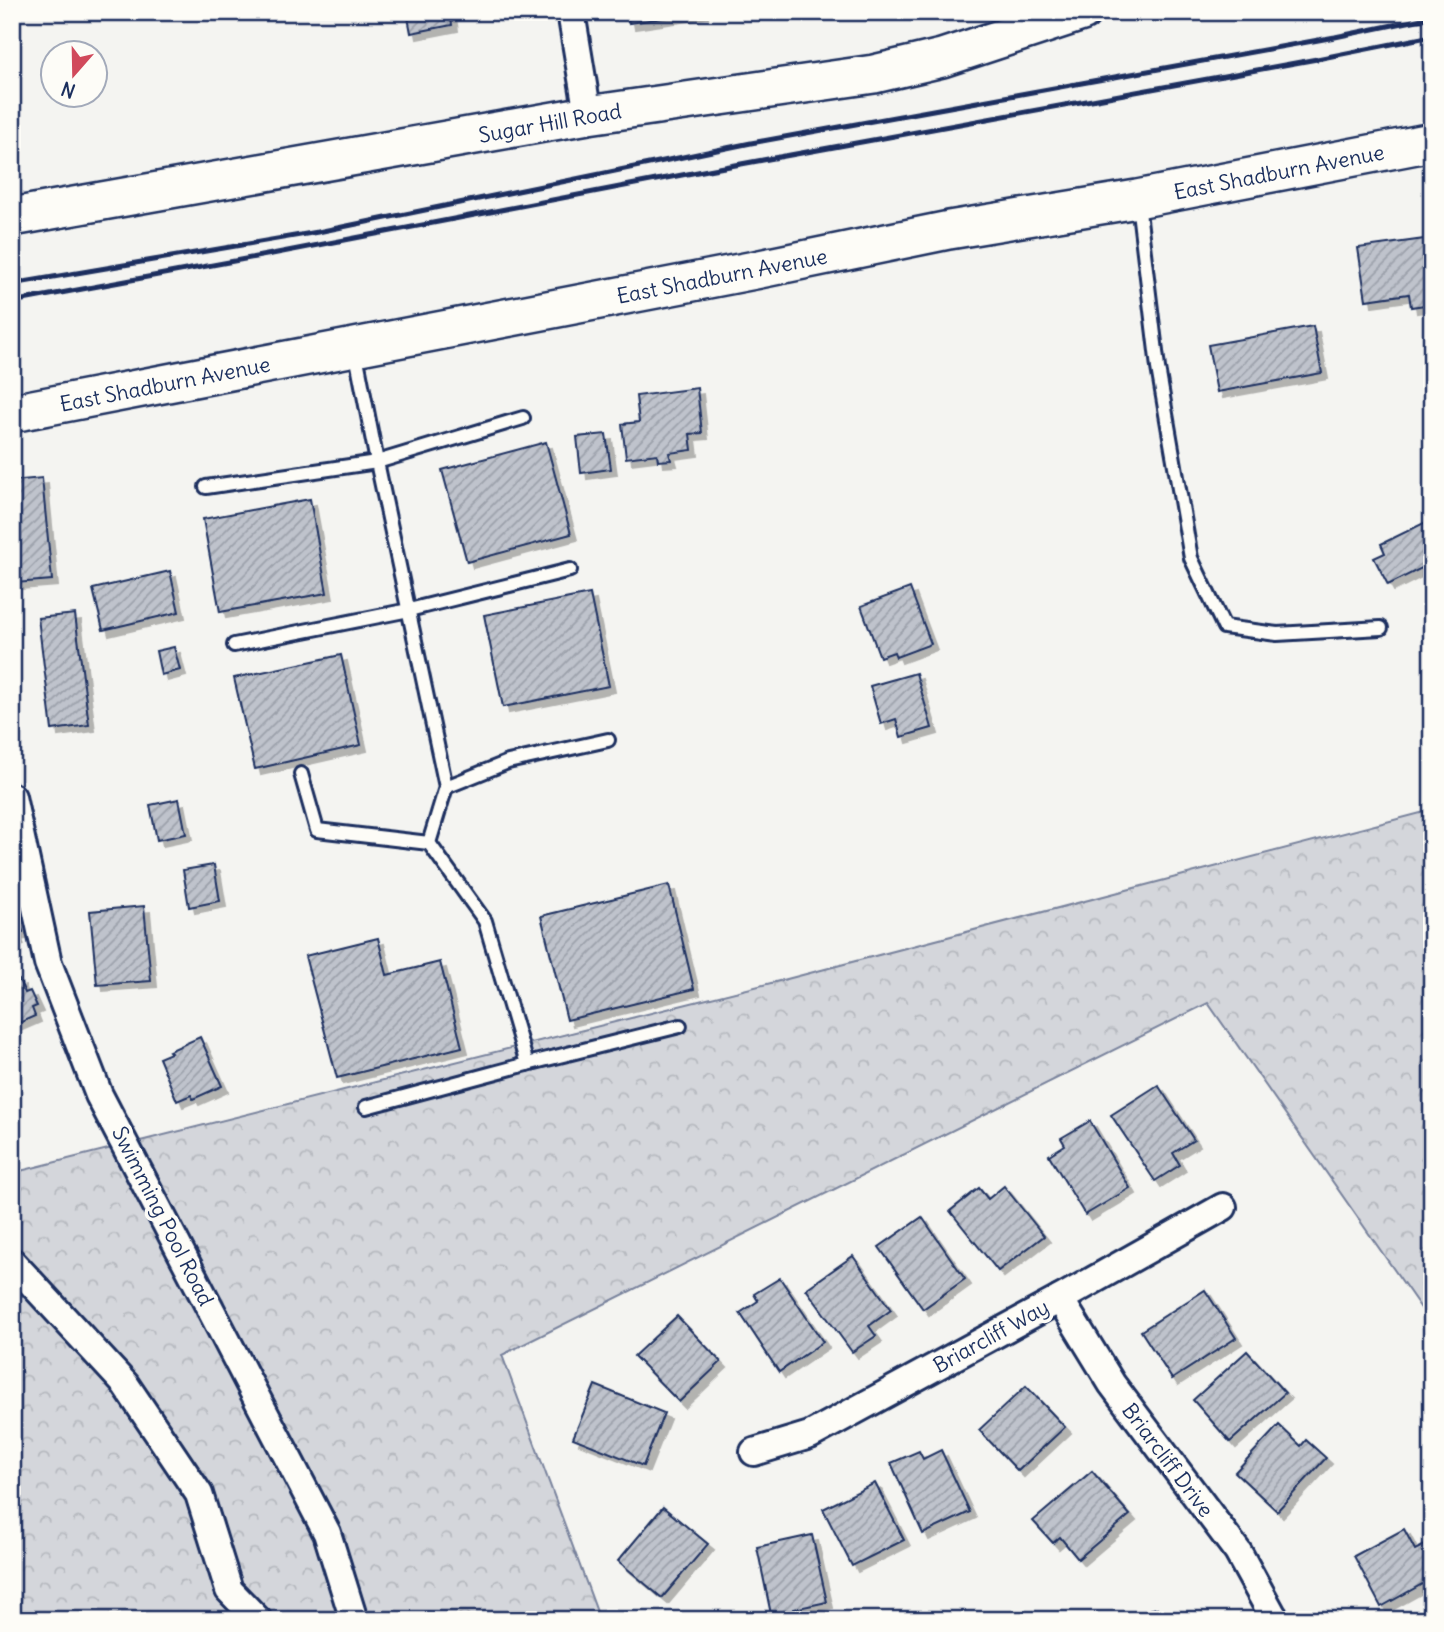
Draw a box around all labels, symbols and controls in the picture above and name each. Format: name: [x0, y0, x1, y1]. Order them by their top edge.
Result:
north arrow: [38, 38, 108, 108]
text: N: [58, 76, 78, 103]
street label: Sugar Hill Road: [476, 97, 624, 149]
street label: East Shadburn Avenue: [1172, 138, 1386, 206]
street label: East Shadburn Avenue: [615, 242, 829, 310]
street label: East Shadburn Avenue: [58, 350, 272, 418]
street label: Swimming Pool Road: [106, 1122, 220, 1310]
street label: Briarcliff Way: [928, 1293, 1054, 1379]
street label: Briarcliff Drive: [1116, 1398, 1220, 1522]

